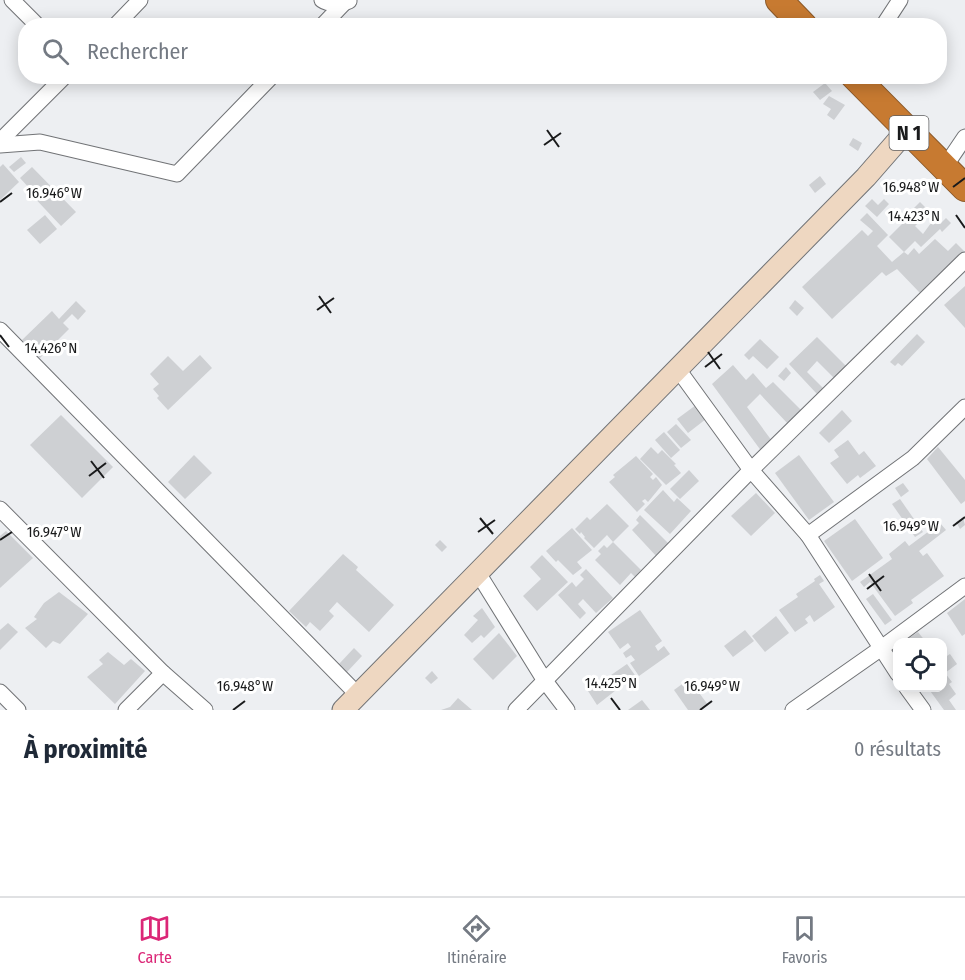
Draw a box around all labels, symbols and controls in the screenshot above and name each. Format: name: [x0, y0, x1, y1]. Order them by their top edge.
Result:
search box: [18, 18, 947, 84]
icon: search: [39, 35, 72, 68]
text: Rechercher: [87, 38, 188, 65]
road number: N 1: [890, 116, 928, 150]
text: 16.948°W: [883, 178, 939, 196]
text: 16.946°W: [26, 184, 82, 202]
text: 14.423°N: [888, 207, 940, 225]
text: 14.426°N: [25, 339, 77, 357]
text: 16.949°W: [883, 517, 939, 535]
text: 16.947°W: [27, 523, 81, 541]
map controls: [893, 638, 947, 692]
button: locate: [893, 638, 947, 692]
text: 14.425°N: [585, 674, 637, 692]
text: 16.948°W: [217, 677, 273, 695]
text: 16.949°W: [684, 677, 740, 695]
text: À proximité: [24, 734, 147, 765]
text: 0 résultats: [854, 737, 941, 761]
tab: Carte: [138, 912, 172, 967]
tab: Itinéraire: [447, 912, 507, 967]
tab: Favoris: [782, 912, 827, 967]

